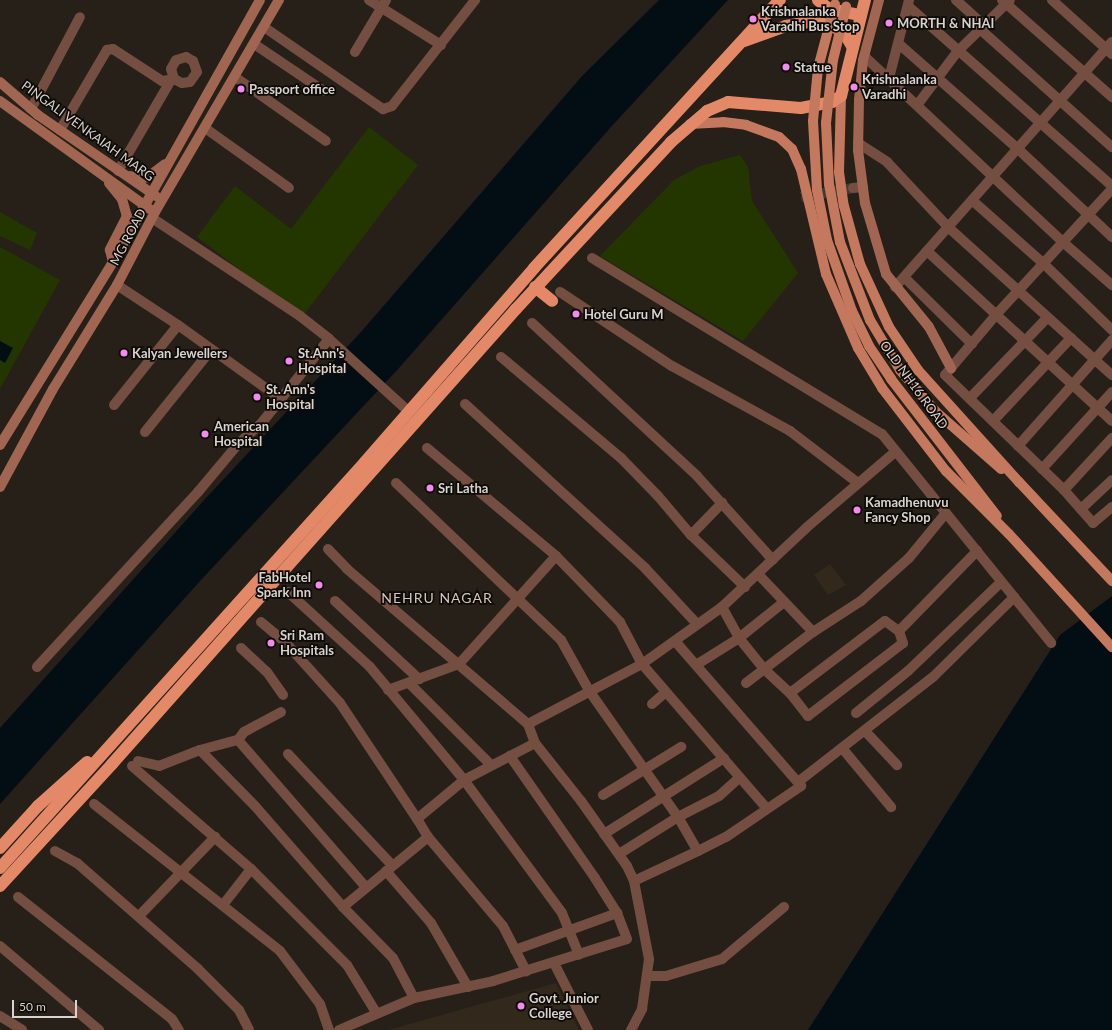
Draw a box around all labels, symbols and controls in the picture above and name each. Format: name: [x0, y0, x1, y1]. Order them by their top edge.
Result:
place label: Krishnalanka Varadhi Bus Stop: [761, 4, 859, 35]
marker: Krishnalanka Varadhi Bus Stop: [748, 14, 758, 24]
place label: MORTH & NHAI: [897, 15, 994, 31]
marker: MORTH & NHAI: [884, 18, 894, 28]
place label: Statue: [794, 59, 831, 75]
marker: Statue: [781, 62, 791, 72]
place label: Krishnalanka Varadhi: [862, 72, 937, 103]
street label: PINGALI VENKAIAH MARG: [18, 77, 158, 185]
place label: Passport office: [249, 81, 335, 97]
marker: Krishnalanka Varadhi: [849, 82, 859, 92]
marker: Passport office: [236, 84, 246, 94]
street label: MG ROAD: [107, 206, 149, 268]
place label: Hotel Guru M: [584, 306, 664, 322]
marker: Hotel Guru M: [571, 309, 581, 319]
street label: OLD NH16 ROAD: [877, 338, 951, 432]
place label: Kalyan Jewellers: [132, 345, 228, 361]
place label: St.Ann's Hospital: [298, 346, 346, 377]
marker: Kalyan Jewellers: [119, 348, 129, 358]
marker: St.Ann's Hospital: [283, 355, 295, 367]
place label: St. Ann's Hospital: [266, 382, 316, 413]
marker: St. Ann's Hospital: [251, 391, 263, 403]
place label: American Hospital: [214, 419, 269, 450]
marker: American Hospital: [199, 428, 211, 440]
place label: Sri Latha: [438, 480, 488, 496]
marker: Sri Latha: [425, 483, 435, 493]
place label: Kamadhenuvu Fancy Shop: [865, 495, 948, 526]
marker: Kamadhenuvu Fancy Shop: [852, 505, 862, 515]
place label: FabHotel Spark Inn: [257, 570, 311, 601]
marker: FabHotel Spark Inn: [314, 580, 324, 590]
district label: NEHRU NAGAR: [381, 590, 493, 606]
place label: Sri Ram Hospitals: [280, 628, 334, 659]
marker: Sri Ram Hospitals: [265, 637, 277, 649]
place label: Govt. Junior College: [529, 991, 599, 1022]
scale bar: [14, 992, 79, 1018]
text: 50 m: [19, 999, 46, 1014]
marker: Govt. Junior College: [516, 1001, 526, 1011]

